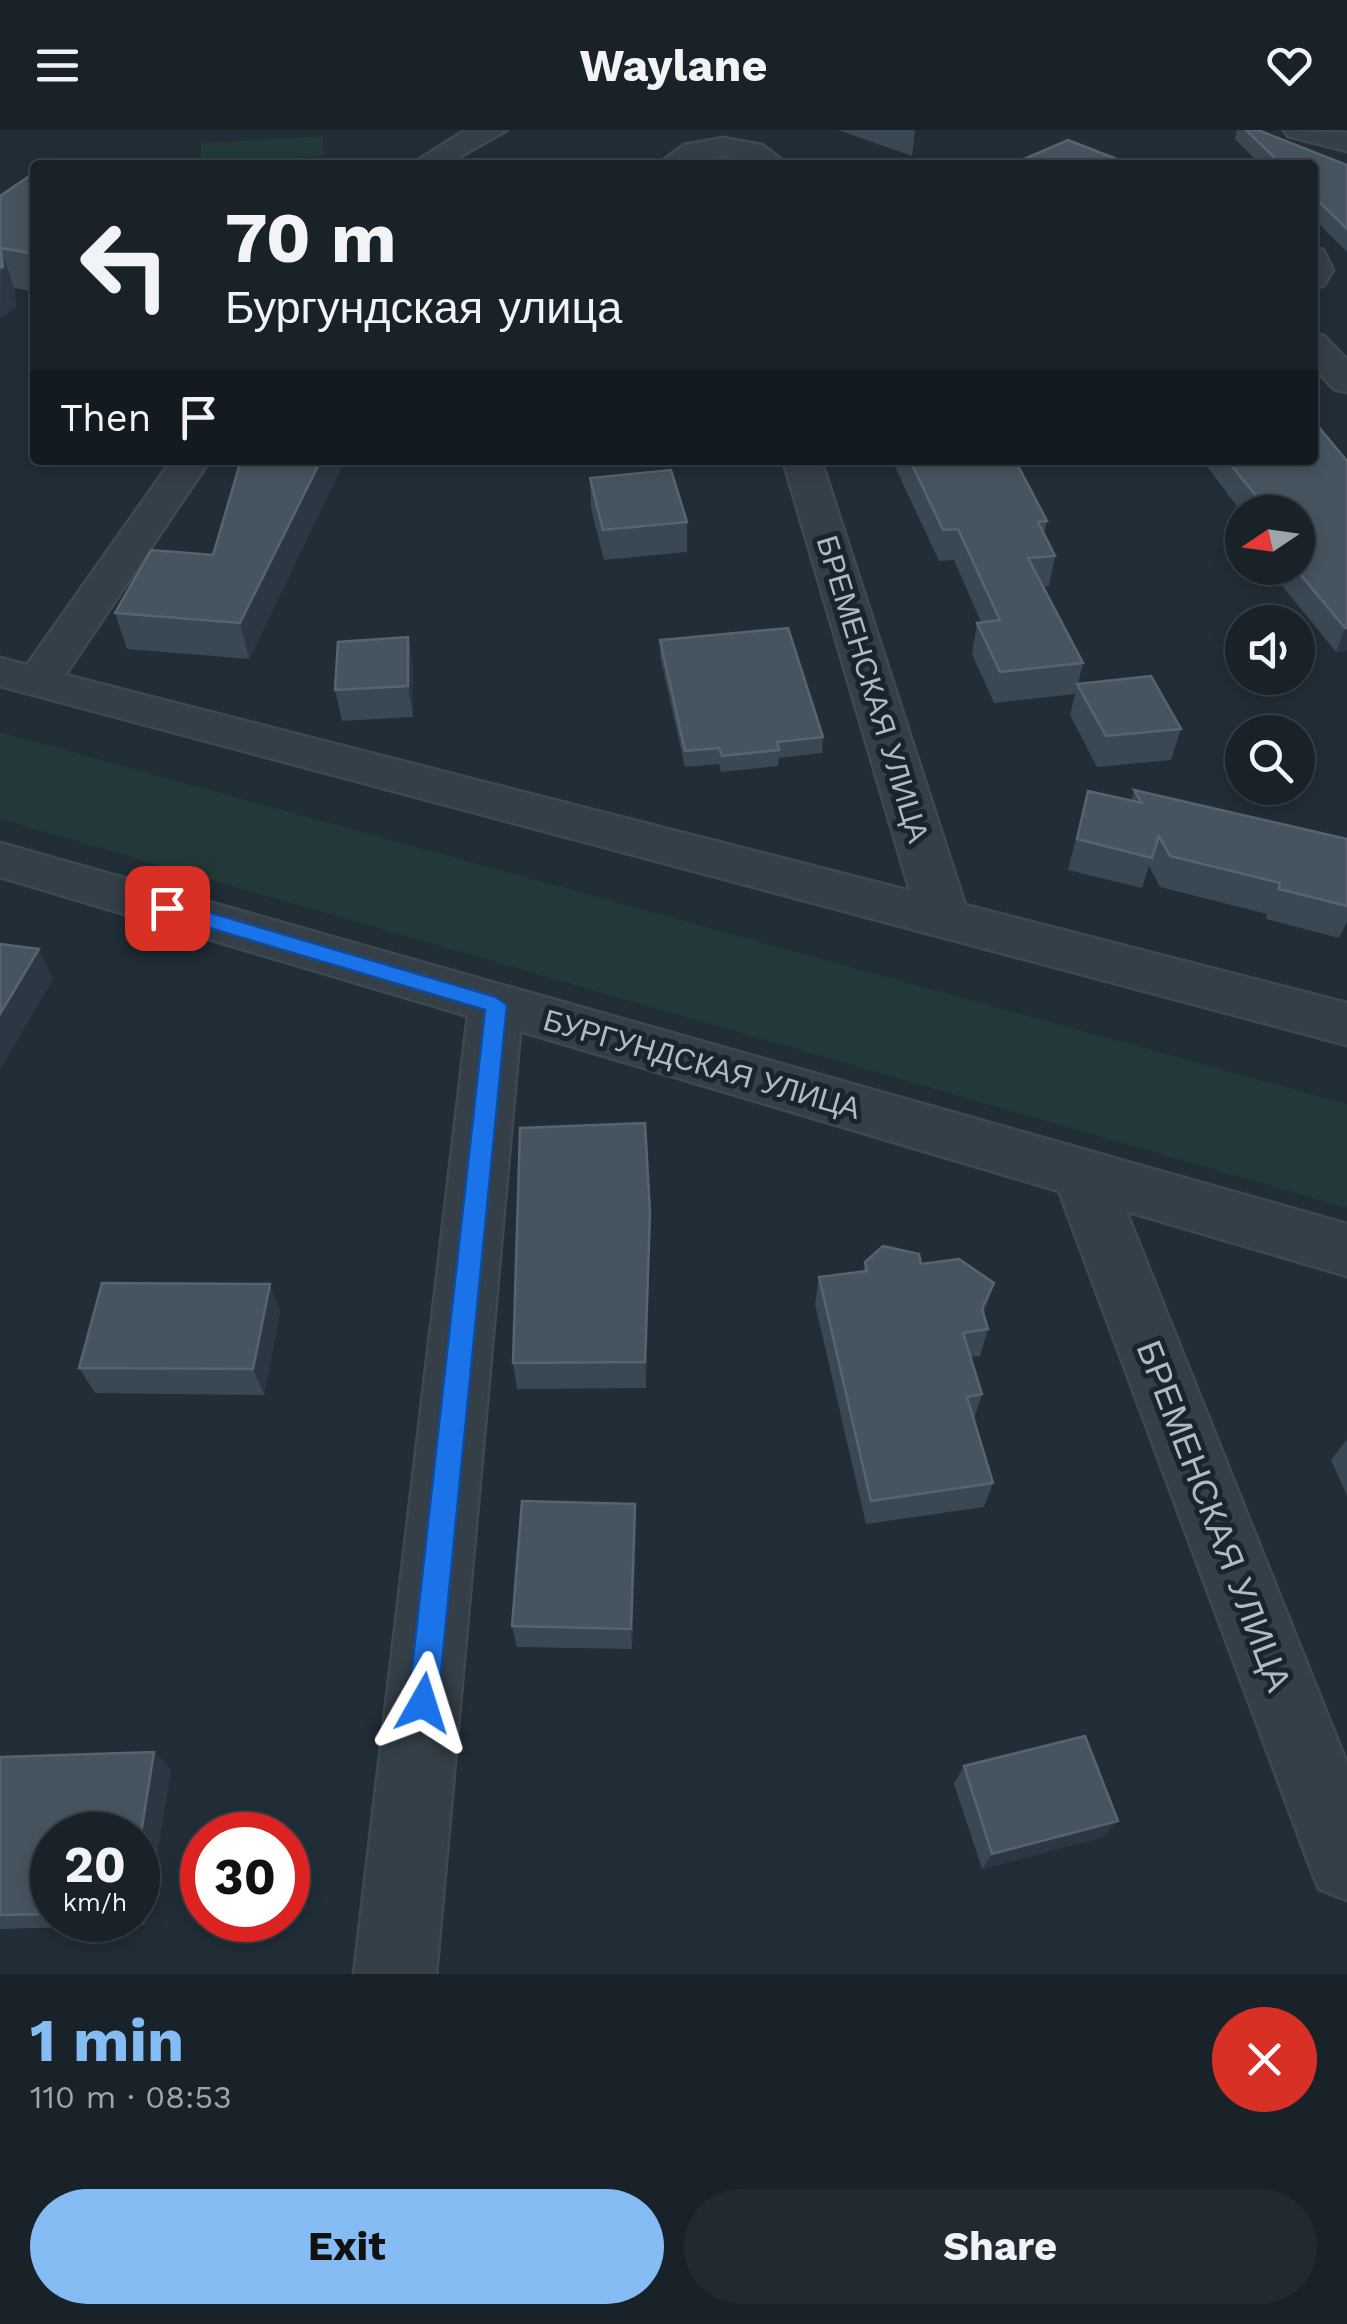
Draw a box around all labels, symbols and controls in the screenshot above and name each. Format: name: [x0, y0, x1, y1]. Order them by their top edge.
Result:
icon: menu: [30, 38, 85, 93]
icon: heart: [1262, 38, 1317, 93]
text: Waylane: [579, 39, 768, 92]
text: 70 m: [225, 197, 397, 279]
icon: left: [60, 200, 190, 330]
text: Бургундская улица: [225, 281, 622, 334]
icon: arrive: [171, 390, 226, 445]
text: Then: [60, 396, 151, 440]
north arrow: [1225, 495, 1315, 585]
map controls: [1225, 495, 1315, 805]
street label: БРЕМЕНСКАЯ УЛИЦА: [810, 531, 936, 847]
button: sound: [1225, 605, 1315, 695]
button: search: [1225, 715, 1315, 805]
pin: [125, 866, 210, 951]
icon: arrive: [140, 881, 195, 936]
street label: БУРГУНДСКАЯ УЛИЦА: [540, 1002, 864, 1126]
street label: БРЕМЕНСКАЯ УЛИЦА: [1128, 1335, 1301, 1698]
position arrow: [371, 1651, 475, 1755]
speed limit sign: 30: [180, 1812, 310, 1942]
text: 20: [64, 1835, 126, 1894]
text: km/h: [63, 1888, 127, 1917]
text: 1 min: [30, 2005, 184, 2076]
button: close: [1212, 2007, 1317, 2112]
text: 110 m · 08:53: [30, 2078, 232, 2116]
button: Exit: [30, 2189, 664, 2304]
button: Share: [684, 2189, 1317, 2304]

